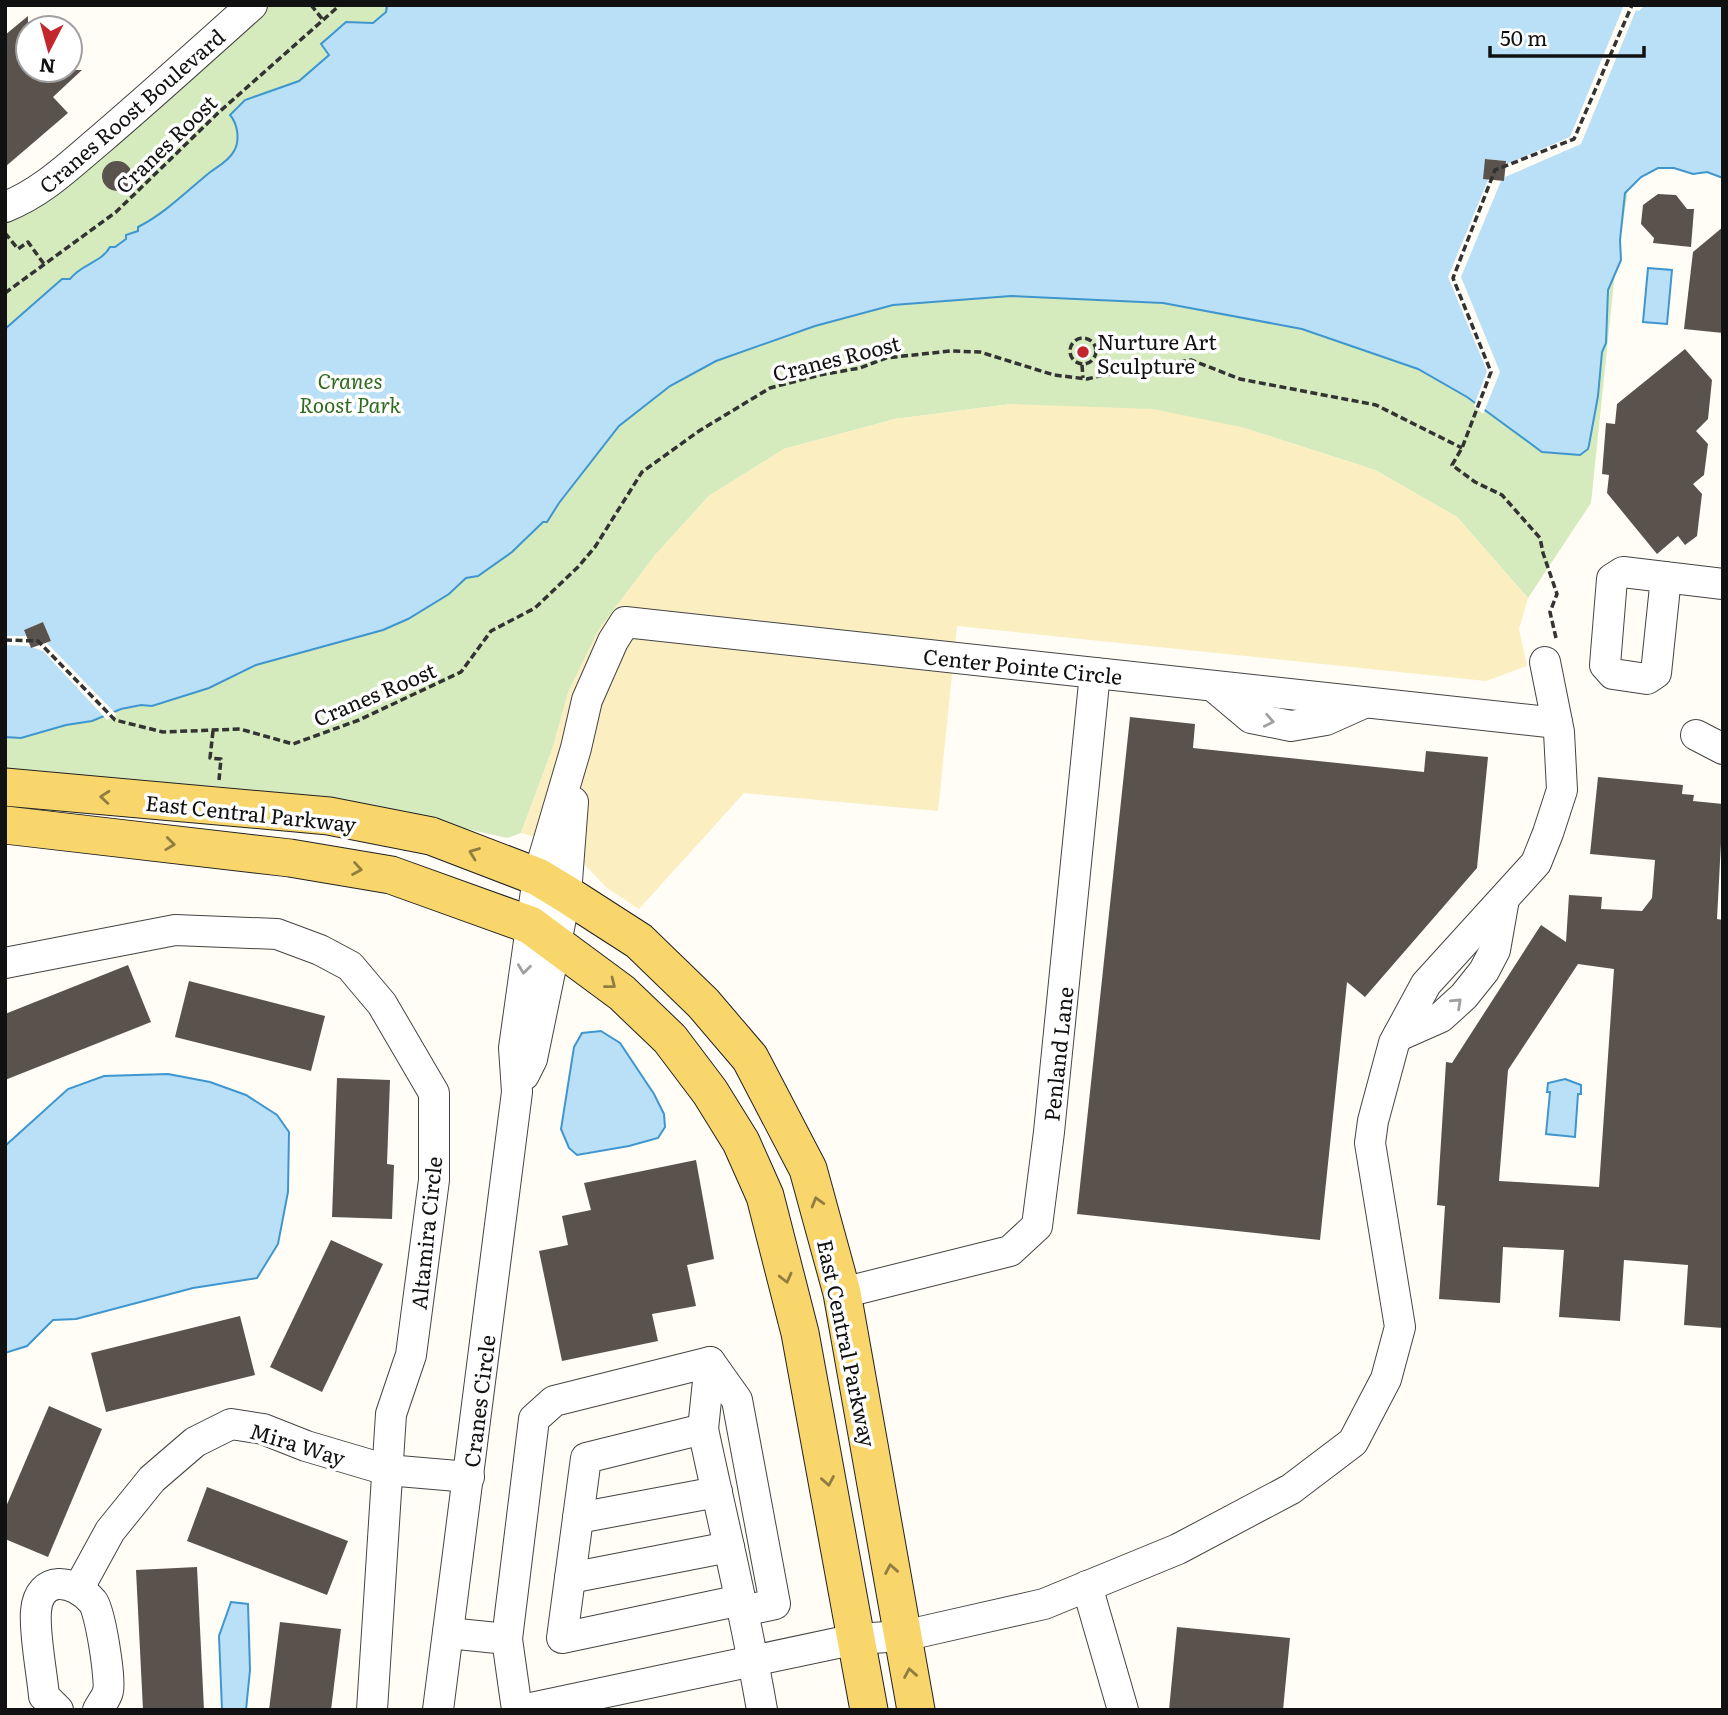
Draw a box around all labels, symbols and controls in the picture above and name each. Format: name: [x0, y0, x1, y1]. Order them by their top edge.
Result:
north arrow: [14, 14, 84, 84]
scale bar: [1490, 14, 1644, 58]
text: 50 m: [1500, 21, 1547, 52]
street label: Cranes Roost Boulevard: [33, 23, 229, 197]
text: N: [38, 52, 57, 82]
street label: Cranes Roost: [109, 89, 221, 197]
place label: Nurture Art Sculpture: [1097, 325, 1217, 380]
street label: Cranes Roost: [769, 326, 904, 388]
marker: Nurture Art Sculpture: [1075, 344, 1091, 360]
park label: Cranes Roost Park: [299, 364, 401, 419]
street label: Center Pointe Circle: [922, 639, 1124, 691]
street label: Cranes Roost: [308, 653, 441, 733]
one-way arrow: [1263, 713, 1275, 728]
street label: East Central Parkway: [144, 786, 359, 839]
one-way arrow: [100, 790, 111, 805]
one-way arrow: [165, 837, 176, 852]
one-way arrow: [468, 847, 481, 861]
one-way arrow: [351, 861, 363, 876]
one-way arrow: [517, 963, 532, 975]
one-way arrow: [603, 976, 615, 989]
street label: Penland Lane: [1035, 985, 1079, 1123]
one-way arrow: [1449, 998, 1462, 1011]
street label: Altamira Circle: [402, 1155, 448, 1311]
one-way arrow: [811, 1196, 825, 1208]
street label: East Central Parkway: [811, 1236, 885, 1451]
one-way arrow: [778, 1272, 792, 1284]
street label: Cranes Circle: [454, 1333, 502, 1469]
street label: Mira Way: [247, 1414, 350, 1472]
one-way arrow: [820, 1475, 835, 1487]
one-way arrow: [884, 1563, 899, 1575]
one-way arrow: [903, 1667, 918, 1679]

